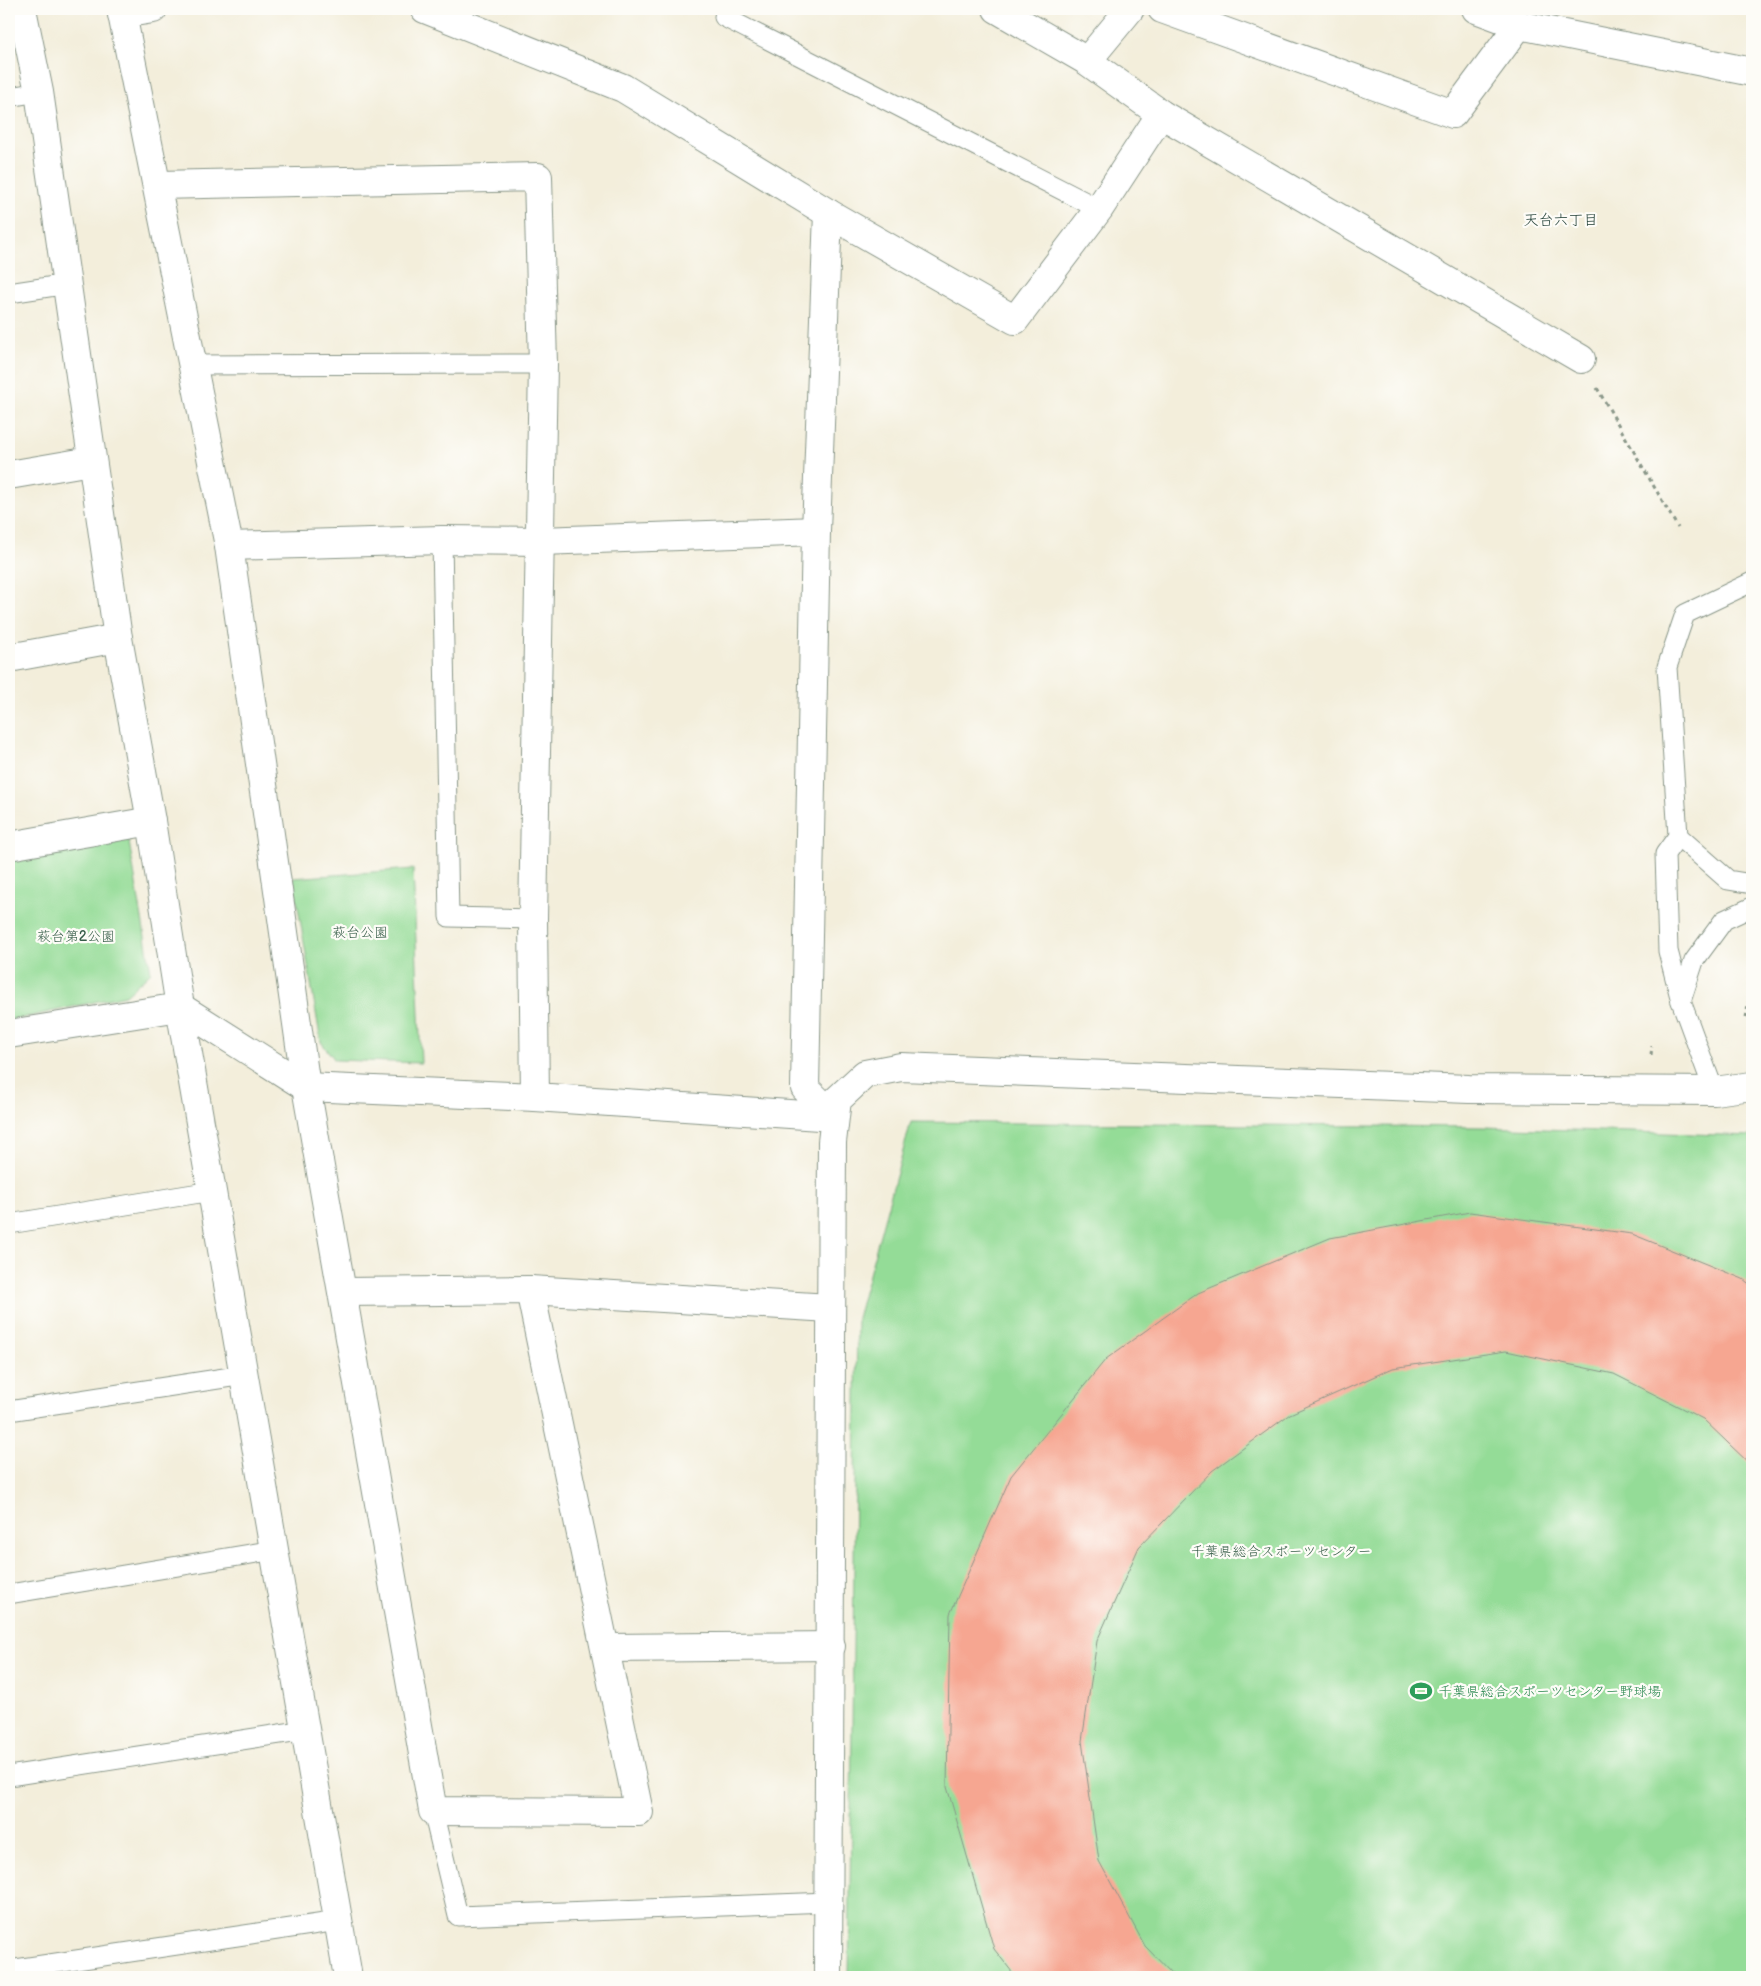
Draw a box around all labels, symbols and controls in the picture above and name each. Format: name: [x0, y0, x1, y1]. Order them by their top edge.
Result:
district label: 天台六丁目: [1523, 211, 1599, 230]
park label: 萩台公園: [332, 924, 388, 941]
park label: 萩台第2公園: [37, 928, 115, 945]
park label: 千葉県総合スポーツセンター: [1190, 1543, 1372, 1560]
sports icon: 千葉県総合スポーツセンター野球場: [1408, 1678, 1434, 1704]
place label: 千葉県総合スポーツセンター野球場: [1438, 1683, 1661, 1700]

